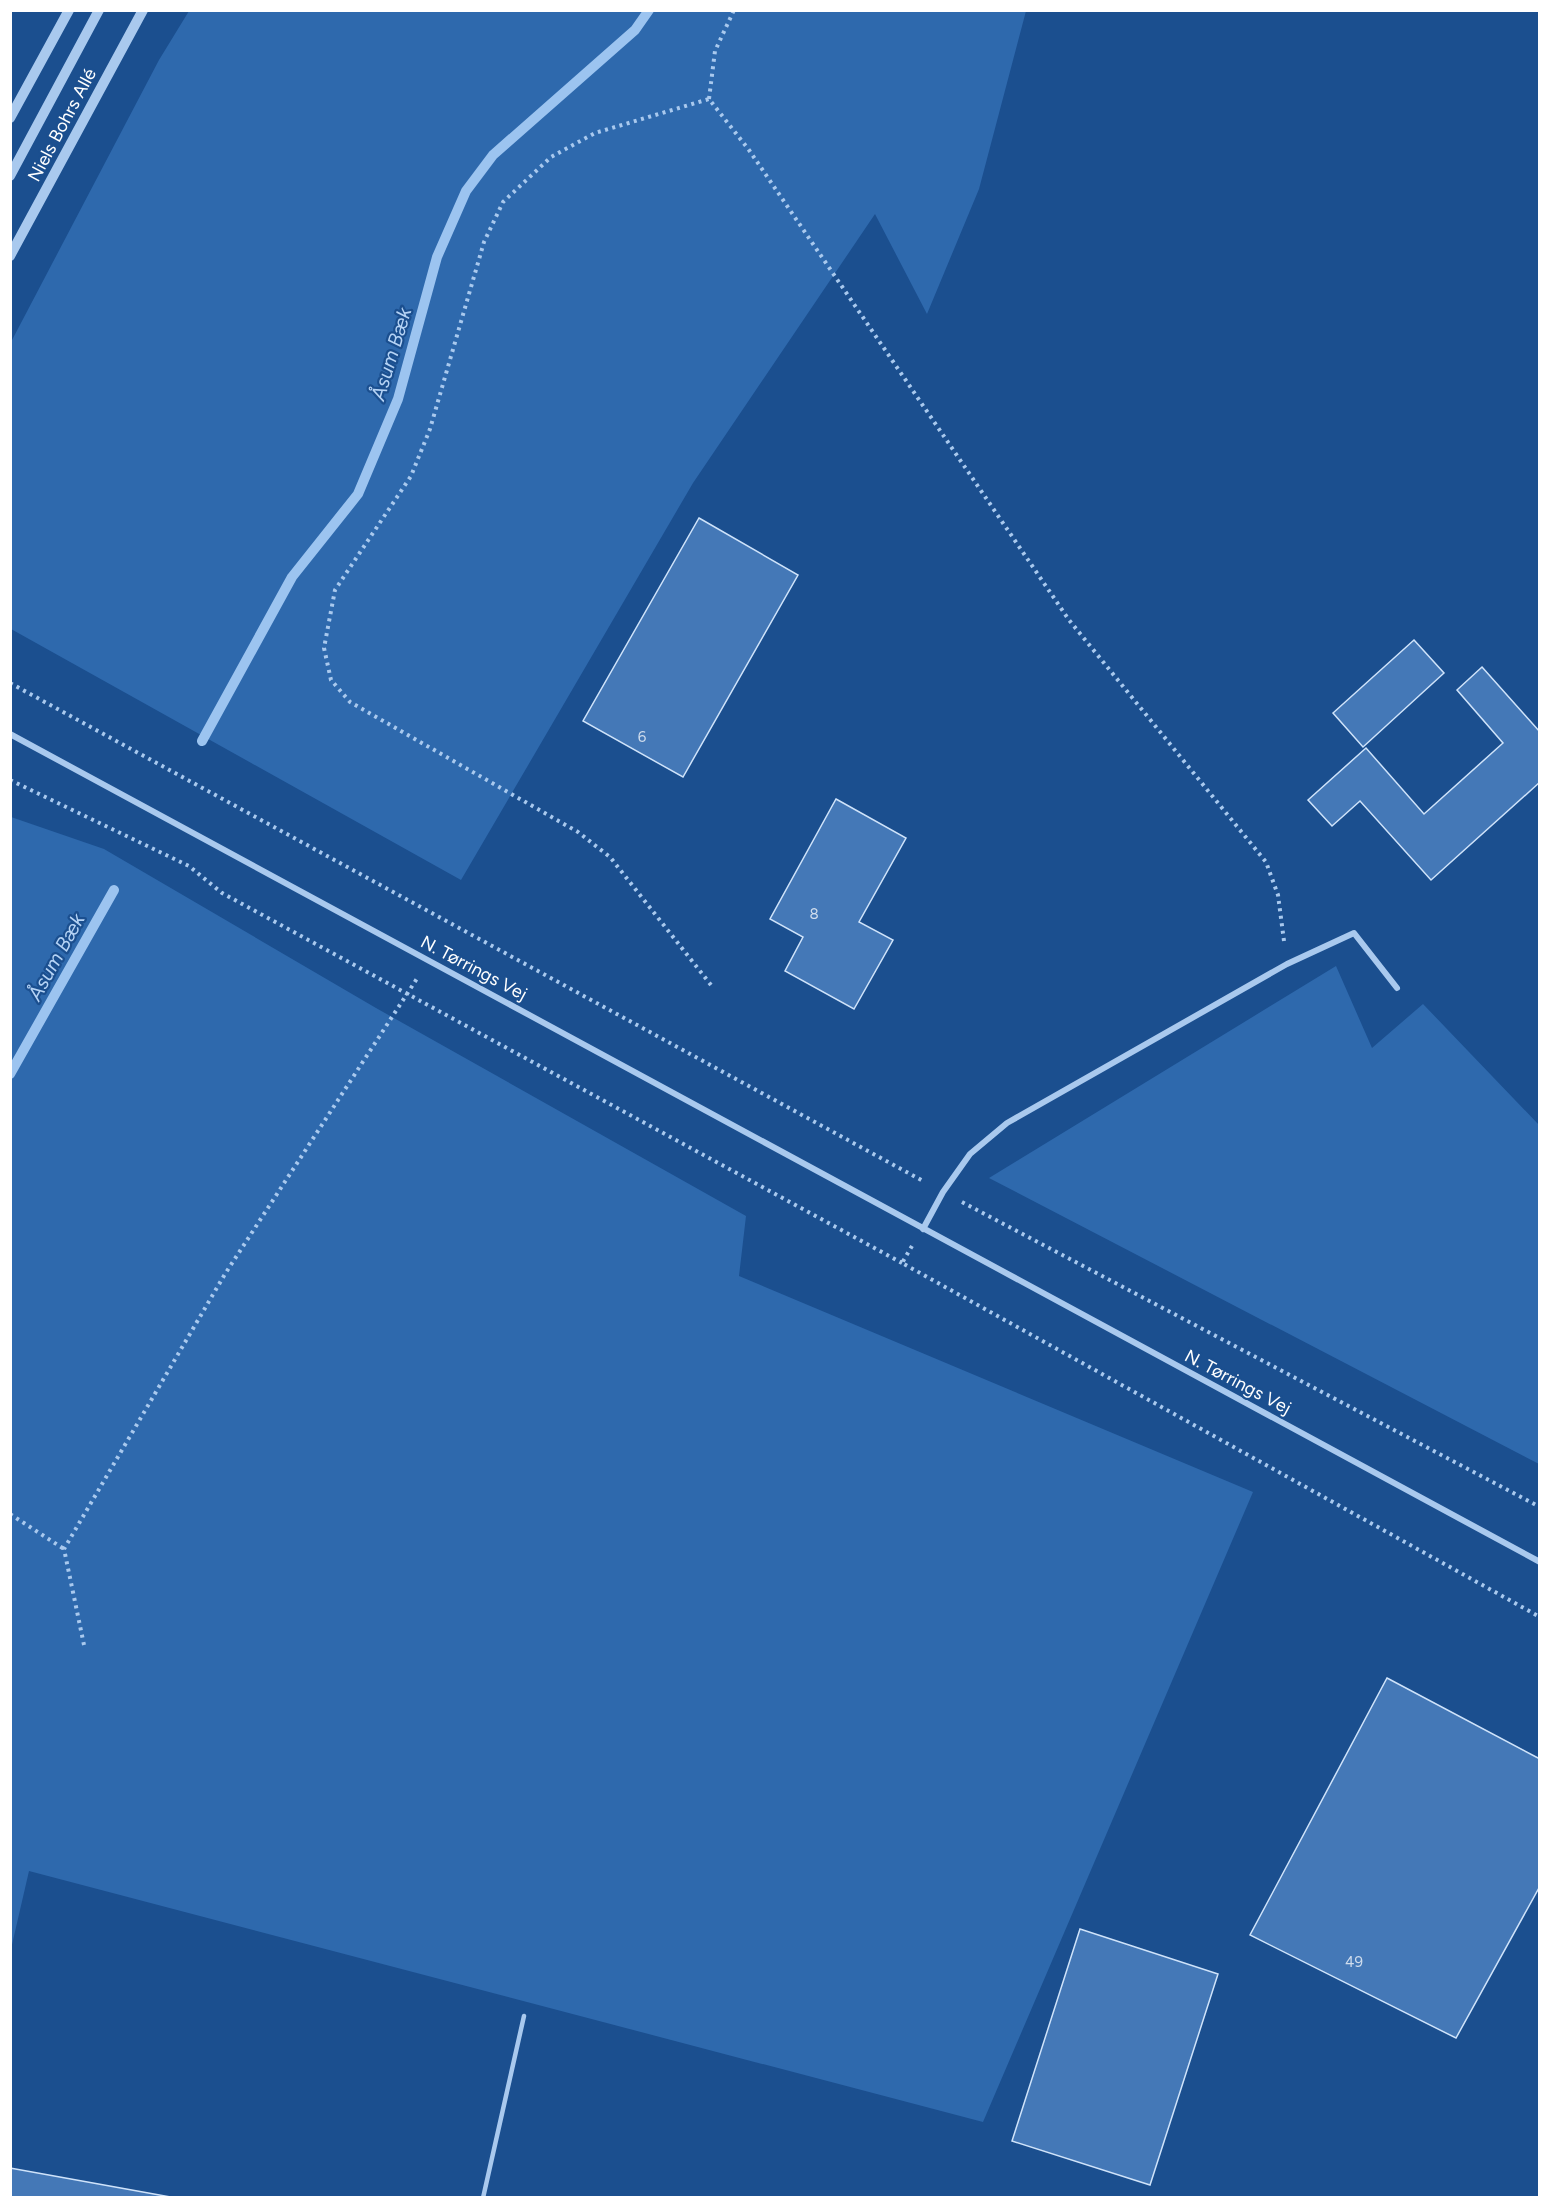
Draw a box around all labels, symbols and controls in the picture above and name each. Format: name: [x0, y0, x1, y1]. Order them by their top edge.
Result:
street label: Niels Bohrs Allé: [23, 64, 101, 185]
water label: Åsum Bæk: [365, 304, 417, 404]
house number: 6: [638, 728, 647, 746]
house number: 8: [809, 905, 819, 923]
water label: Åsum Bæk: [22, 908, 90, 1006]
street label: N. Tørrings Vej: [417, 931, 531, 1005]
street label: N. Tørrings Vej: [1181, 1345, 1295, 1419]
house number: 49: [1345, 1953, 1363, 1971]

